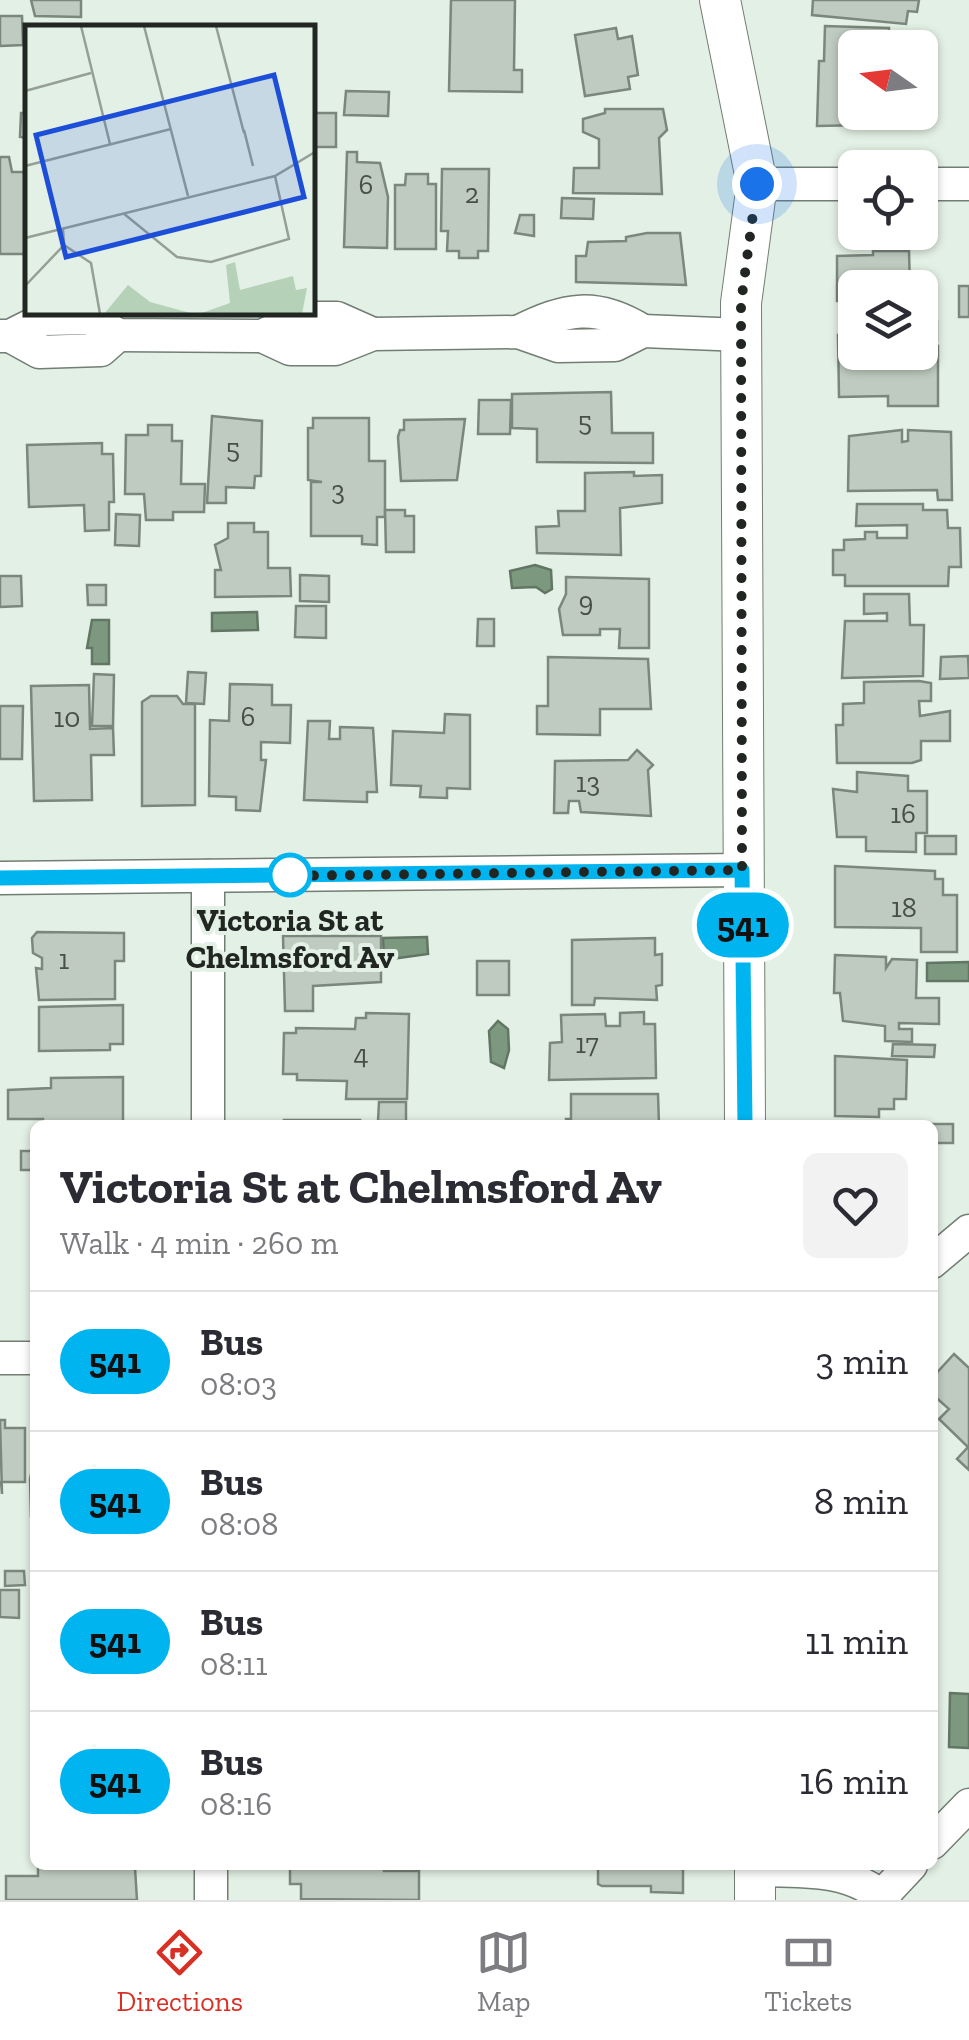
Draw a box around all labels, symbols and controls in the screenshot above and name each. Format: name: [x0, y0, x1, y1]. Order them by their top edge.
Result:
inset map: [25, 25, 315, 315]
north arrow: [838, 30, 938, 130]
map controls: [838, 30, 938, 370]
button: locate: [838, 150, 938, 250]
your location: [732, 159, 782, 209]
house number: 6: [359, 168, 373, 201]
house number: 2: [465, 177, 479, 210]
button: layers: [838, 270, 938, 370]
house number: 5: [578, 405, 592, 438]
house number: 5: [226, 432, 240, 465]
house number: 3: [331, 474, 345, 507]
house number: 9: [579, 585, 593, 618]
house number: 6: [241, 700, 255, 733]
house number: 10: [54, 701, 80, 734]
house number: 13: [576, 766, 600, 799]
house number: 16: [890, 797, 916, 830]
marker: Victoria St at Chelmsford Av: [269, 854, 311, 896]
house number: 18: [891, 891, 917, 924]
line badge: 541: [686, 892, 800, 958]
place label: Victoria St at Chelmsford Av: [186, 901, 394, 976]
text: 541: [717, 904, 769, 946]
house number: 1: [59, 943, 70, 976]
house number: 17: [575, 1027, 599, 1060]
house number: 4: [353, 1038, 369, 1071]
button: heart: [803, 1153, 908, 1258]
text: Victoria St at Chelmsford Av: [60, 1158, 662, 1215]
text: Walk · 4 min · 260 m: [60, 1224, 338, 1262]
text: Bus: [200, 1319, 263, 1365]
text: 3 min: [816, 1338, 908, 1384]
text: 541: [89, 1340, 141, 1382]
text: 08:03: [200, 1365, 277, 1403]
text: Bus: [200, 1459, 263, 1505]
text: 8 min: [814, 1478, 908, 1524]
text: 541: [89, 1480, 141, 1522]
text: 08:08: [200, 1505, 278, 1543]
text: Bus: [200, 1599, 263, 1645]
text: 11 min: [805, 1618, 908, 1664]
text: 541: [89, 1620, 141, 1662]
text: 08:11: [200, 1645, 267, 1683]
text: Bus: [200, 1739, 263, 1785]
text: 16 min: [799, 1758, 908, 1804]
text: 541: [89, 1760, 141, 1802]
text: 08:16: [200, 1785, 272, 1823]
tab: Directions: [117, 1925, 243, 2018]
tab: Map: [476, 1925, 531, 2018]
tab: Tickets: [764, 1925, 852, 2018]

